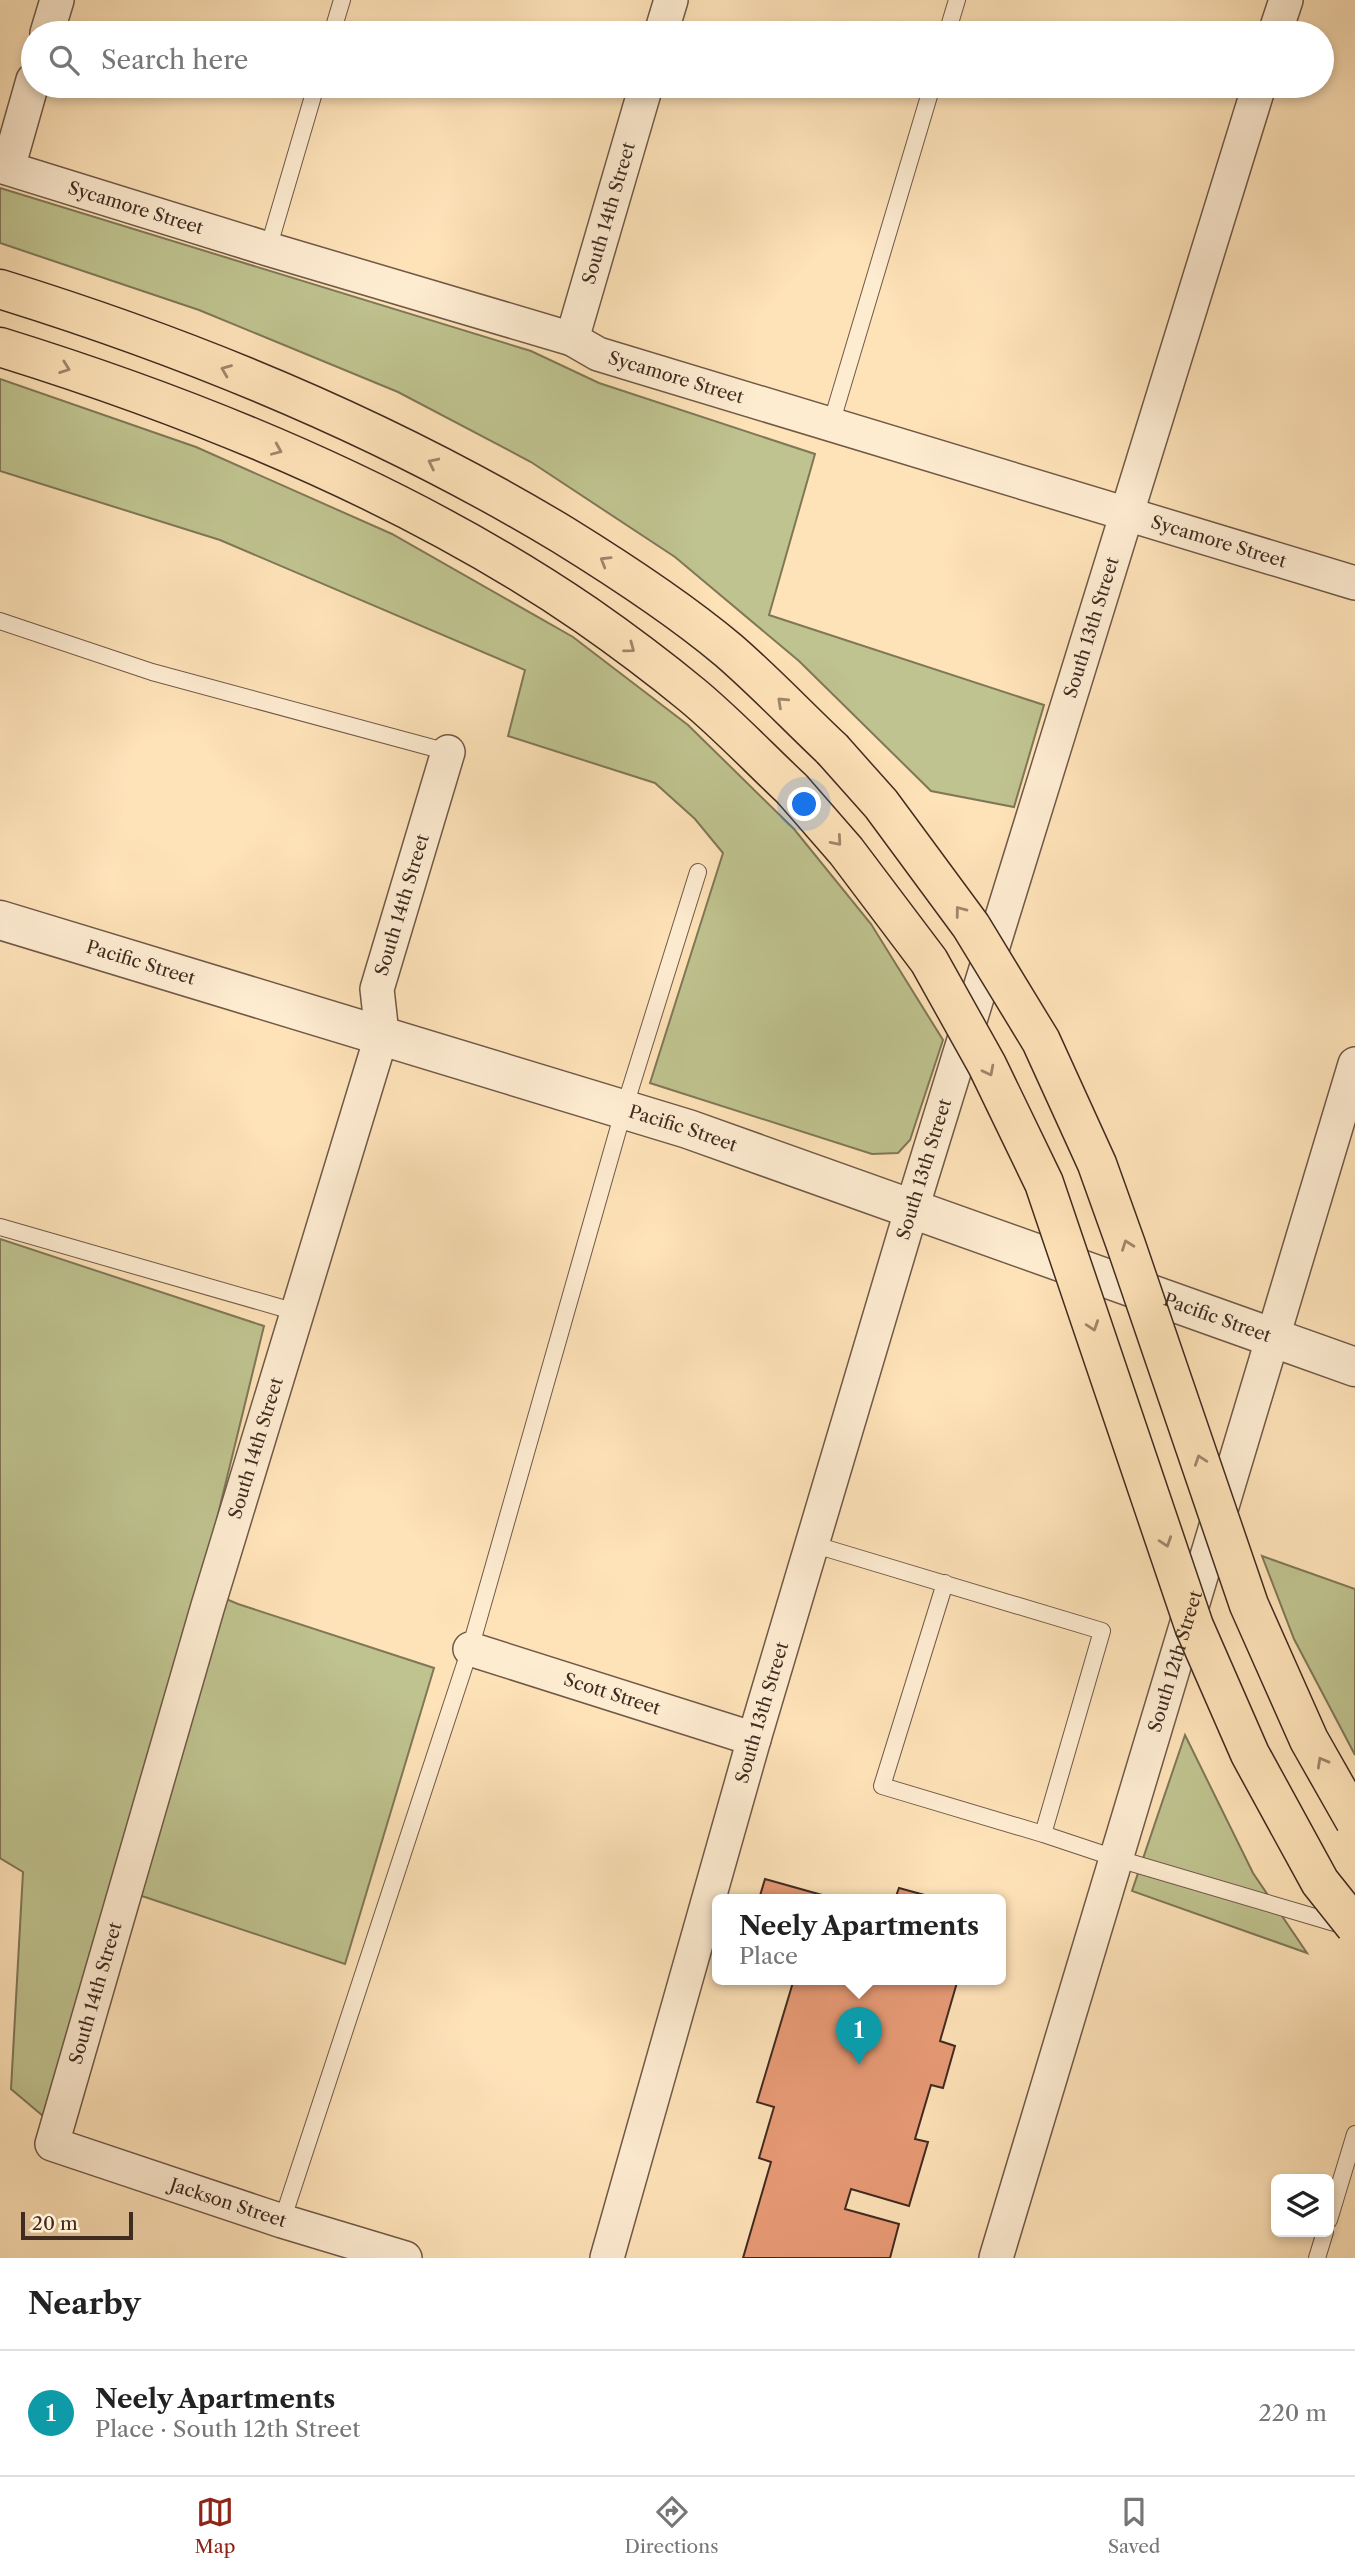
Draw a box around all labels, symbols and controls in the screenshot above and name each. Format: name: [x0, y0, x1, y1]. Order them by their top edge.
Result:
search box: [21, 21, 1334, 98]
icon: search: [45, 41, 83, 79]
text: Search here: [101, 44, 248, 76]
street label: South 14th Street: [578, 139, 640, 287]
street label: Sycamore Street: [65, 177, 207, 239]
street label: Sycamore Street: [606, 347, 747, 409]
one-way arrow: [58, 360, 70, 374]
one-way arrow: [220, 364, 232, 378]
one-way arrow: [270, 442, 282, 456]
one-way arrow: [428, 458, 440, 472]
street label: Sycamore Street: [1148, 511, 1290, 573]
street label: South 13th Street: [1059, 554, 1124, 701]
one-way arrow: [599, 556, 612, 569]
one-way arrow: [622, 640, 635, 653]
one-way arrow: [777, 698, 790, 711]
your location: [787, 787, 821, 821]
street label: South 14th Street: [371, 831, 434, 979]
one-way arrow: [829, 832, 841, 845]
one-way arrow: [956, 906, 968, 919]
street label: Pacific Street: [83, 936, 198, 990]
one-way arrow: [981, 1063, 995, 1076]
street label: South 13th Street: [892, 1095, 956, 1242]
street label: Pacific Street: [626, 1101, 741, 1157]
one-way arrow: [1121, 1240, 1135, 1252]
street label: Pacific Street: [1160, 1289, 1275, 1347]
one-way arrow: [1085, 1320, 1099, 1332]
street label: South 14th Street: [224, 1374, 288, 1522]
one-way arrow: [1194, 1455, 1208, 1467]
one-way arrow: [1158, 1535, 1172, 1547]
street label: South 12th Street: [1144, 1587, 1207, 1735]
street label: South 13th Street: [731, 1639, 793, 1786]
street label: Scott Street: [561, 1668, 664, 1720]
one-way arrow: [1317, 1757, 1330, 1769]
popup: [712, 1894, 1006, 1985]
text: Neely Apartments: [739, 1910, 979, 1942]
street label: South 14th Street: [65, 1919, 127, 2067]
text: Place: [739, 1942, 798, 1970]
pin: 1: [836, 2007, 882, 2065]
street label: Jackson Street: [164, 2173, 290, 2232]
map controls: [1271, 2174, 1334, 2237]
button: layers: [1271, 2174, 1334, 2237]
scale bar: [21, 2209, 133, 2241]
text: 20 m: [32, 2212, 78, 2235]
text: Nearby: [28, 2285, 141, 2322]
text: Neely Apartments: [95, 2383, 335, 2415]
text: 1: [46, 2399, 56, 2427]
text: 220 m: [1258, 2399, 1327, 2427]
text: Place · South 12th Street: [95, 2415, 360, 2443]
tab: Map: [195, 2493, 235, 2558]
tab: Directions: [625, 2493, 718, 2558]
tab: Saved: [1108, 2493, 1160, 2558]

